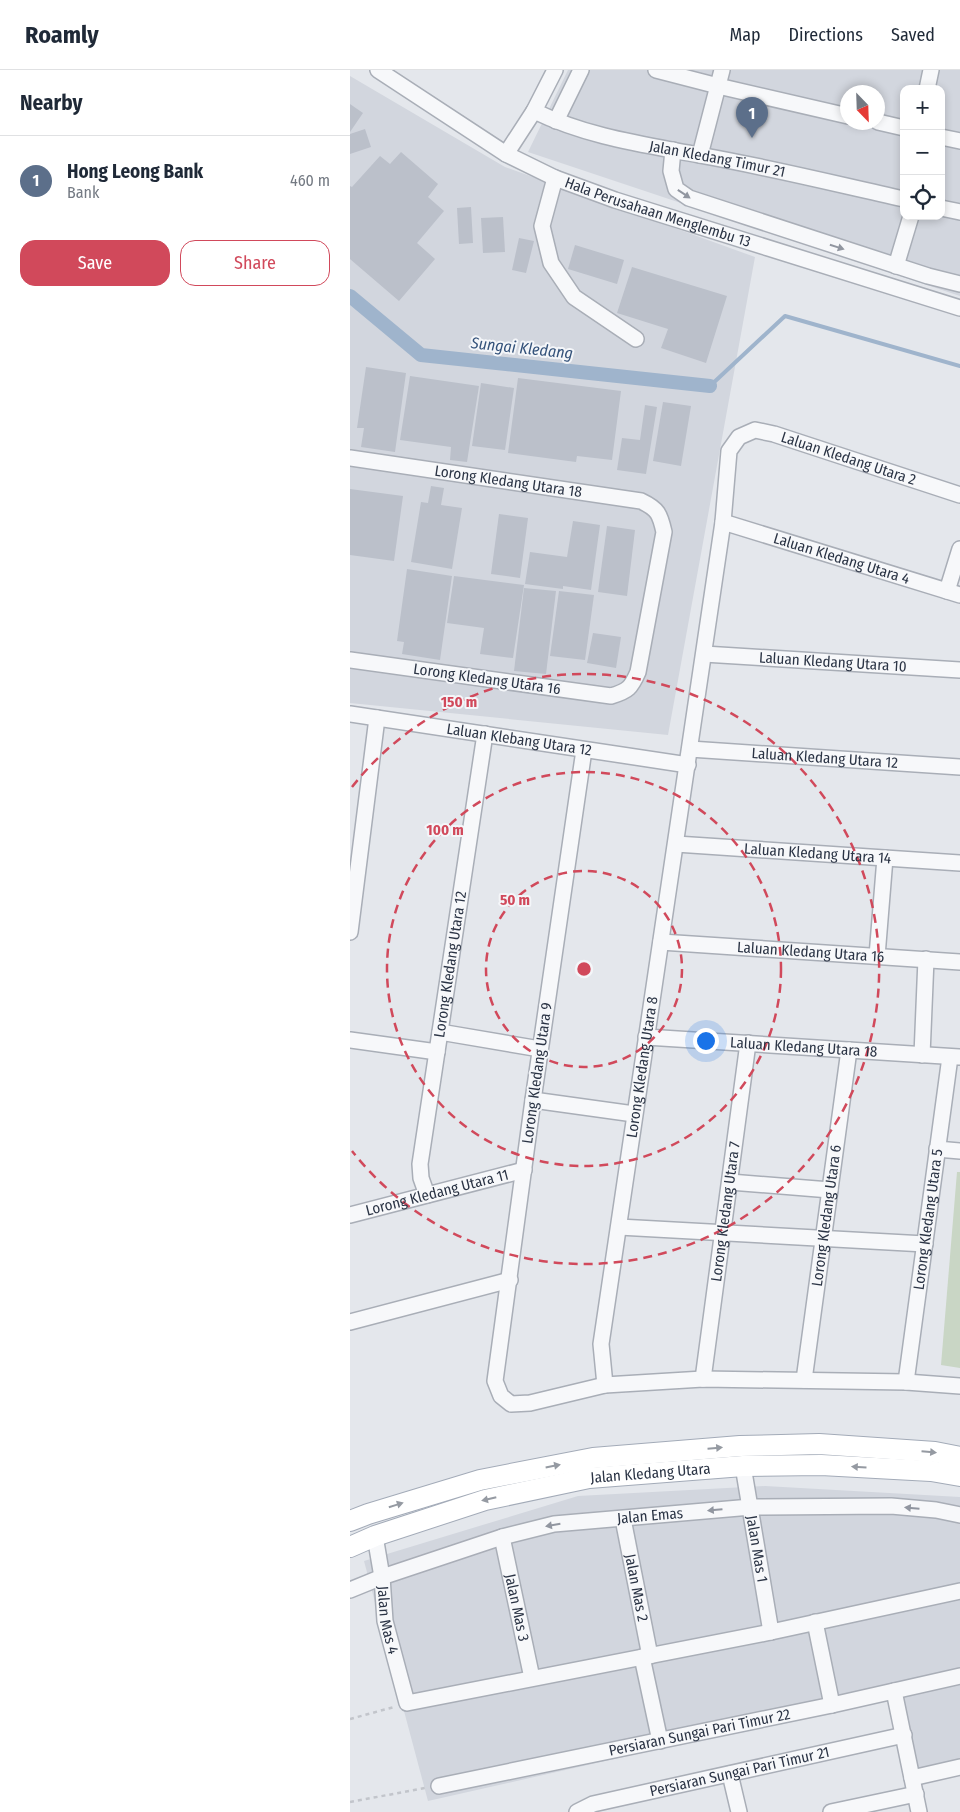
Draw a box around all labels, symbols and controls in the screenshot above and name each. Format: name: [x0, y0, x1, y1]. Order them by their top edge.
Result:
text: Roamly: [25, 21, 99, 49]
text: Map: [729, 24, 761, 46]
text: Directions: [789, 24, 863, 46]
text: Saved: [891, 24, 935, 46]
north arrow: [840, 85, 885, 130]
map controls: [900, 85, 945, 220]
button: +: [900, 85, 945, 130]
text: Nearby: [20, 90, 82, 116]
pin: 1: [736, 97, 768, 138]
button: −: [900, 130, 945, 175]
street label: Jalan Kledang Timur 21: [648, 137, 787, 181]
text: Hong Leong Bank: [67, 160, 203, 183]
text: 1: [33, 171, 39, 190]
text: 460 m: [290, 171, 330, 190]
street label: Hala Perusahaan Menglembu 13: [562, 173, 753, 251]
button: locate: [900, 175, 945, 220]
text: Bank: [67, 183, 99, 202]
one-way arrow: [677, 189, 691, 199]
button: Save: [20, 240, 170, 286]
button: Share: [180, 240, 330, 286]
one-way arrow: [830, 243, 845, 251]
water label: Sungai Kledang: [469, 333, 574, 363]
street label: Laluan Kledang Utara 2: [779, 428, 919, 489]
street label: Lorong Kledang Utara 18: [433, 462, 583, 501]
street label: Laluan Kledang Utara 4: [771, 529, 912, 588]
street label: Laluan Kledang Utara 10: [758, 648, 907, 676]
street label: Lorong Kledang Utara 16: [412, 660, 562, 698]
text: 150 m: [441, 693, 477, 711]
street label: Laluan Klebang Utara 12: [445, 720, 593, 759]
street label: Laluan Kledang Utara 12: [751, 744, 899, 772]
text: 100 m: [426, 821, 464, 839]
street label: Laluan Kledang Utara 14: [744, 840, 892, 867]
street label: Lorong Kledang Utara 12: [430, 890, 470, 1039]
text: 50 m: [500, 891, 530, 909]
street label: Laluan Kledang Utara 16: [736, 938, 885, 966]
centre of rings: [575, 960, 593, 978]
street label: Lorong Kledang Utara 8: [623, 995, 661, 1139]
street label: Lorong Kledang Utara 9: [518, 1001, 556, 1145]
your location: [693, 1028, 719, 1054]
street label: Laluan Kledang Utara 18: [729, 1033, 878, 1061]
street label: Lorong Kledang Utara 7: [707, 1140, 744, 1283]
street label: Lorong Kledang Utara 6: [808, 1144, 845, 1287]
street label: Lorong Kledang Utara 5: [910, 1148, 946, 1291]
street label: Lorong Kledang Utara 11: [364, 1165, 510, 1220]
one-way arrow: [707, 1444, 723, 1452]
one-way arrow: [922, 1448, 938, 1456]
street label: Jalan Kledang Utara: [590, 1460, 711, 1487]
one-way arrow: [546, 1462, 561, 1470]
one-way arrow: [851, 1463, 867, 1471]
one-way arrow: [482, 1495, 497, 1503]
one-way arrow: [388, 1501, 403, 1509]
street label: Jalan Emas: [616, 1504, 684, 1528]
one-way arrow: [904, 1504, 920, 1512]
one-way arrow: [706, 1507, 722, 1515]
street label: Jalan Mas 1: [742, 1514, 771, 1584]
one-way arrow: [544, 1522, 560, 1530]
street label: Jalan Mas 2: [621, 1552, 652, 1623]
street label: Jalan Mas 3: [501, 1572, 533, 1643]
street label: Jalan Mas 4: [374, 1585, 402, 1656]
street label: Persiaran Sungai Pari Timur 22: [607, 1705, 792, 1760]
street label: Persiaran Sungai Pari Timur 21: [648, 1743, 831, 1800]

